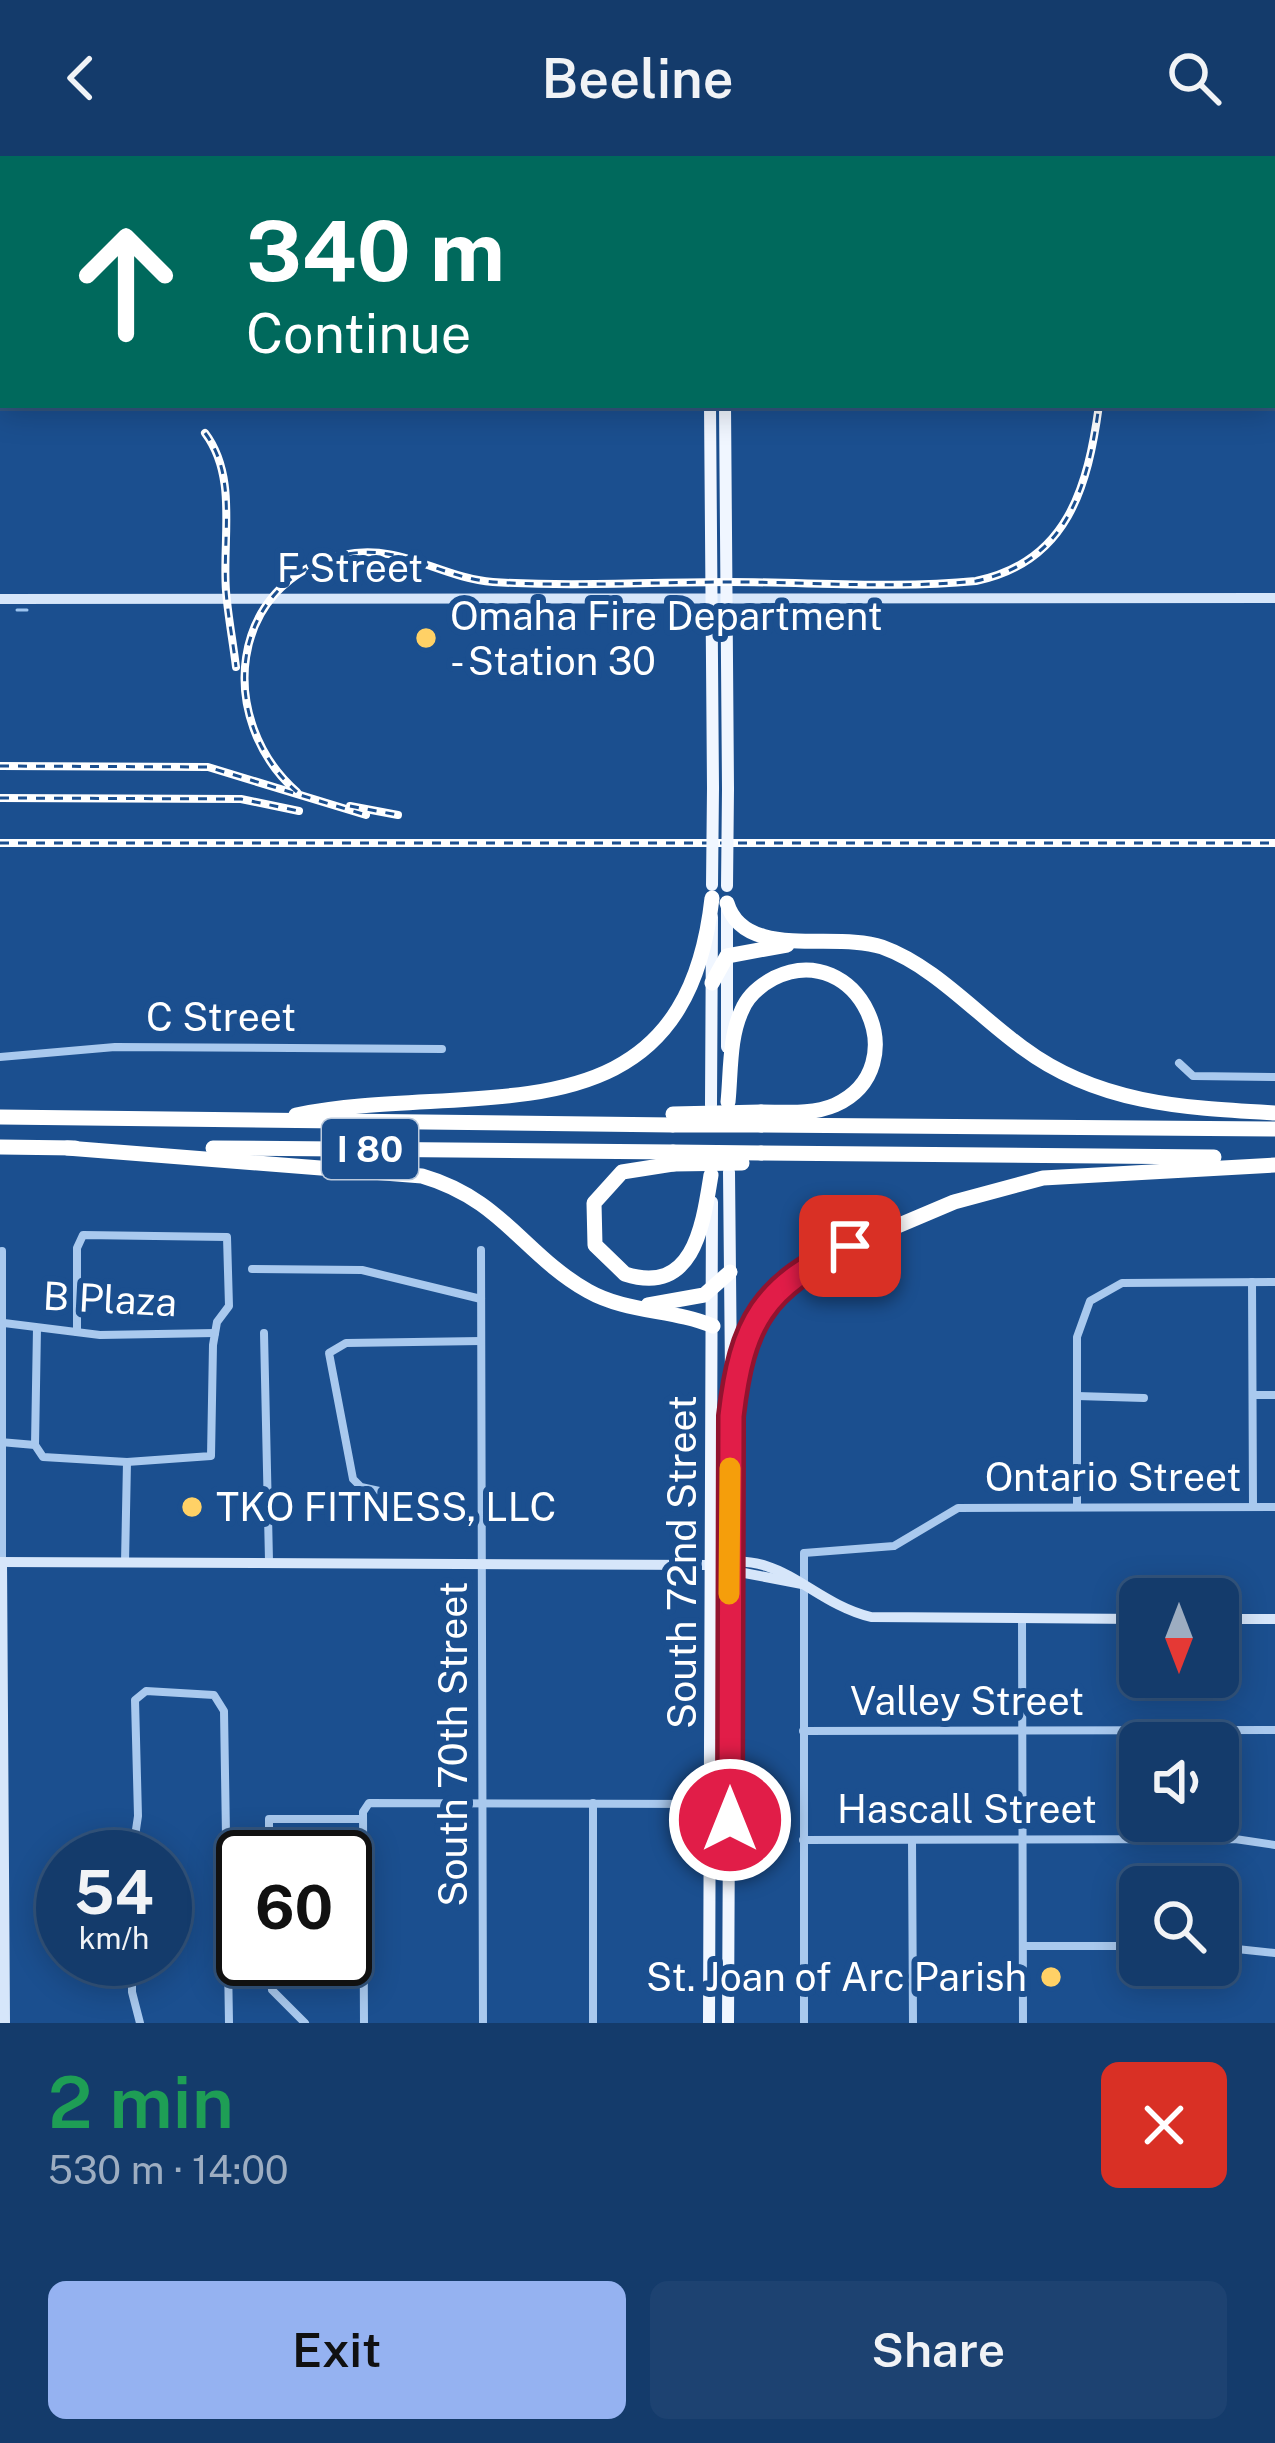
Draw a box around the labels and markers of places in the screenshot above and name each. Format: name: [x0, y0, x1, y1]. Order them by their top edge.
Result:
place label: Omaha Fire Department - Station 30: [450, 593, 883, 684]
marker: Omaha Fire Department - Station 30: [413, 625, 439, 651]
pin: [799, 1195, 901, 1297]
place label: TKO FITNESS, LLC: [216, 1484, 556, 1530]
marker: TKO FITNESS, LLC: [179, 1494, 205, 1520]
place label: St. Joan of Arc Parish: [646, 1954, 1027, 2000]
marker: St. Joan of Arc Parish: [1038, 1964, 1064, 1990]

